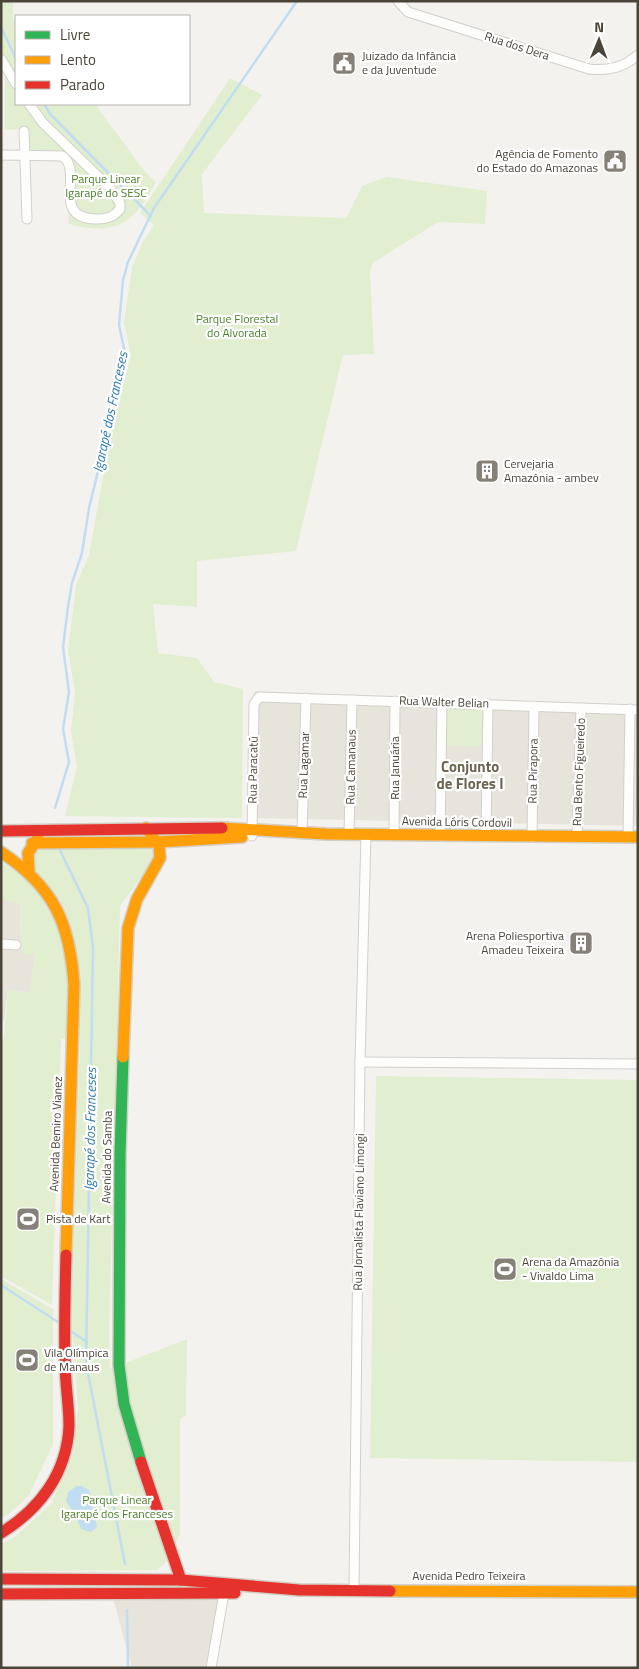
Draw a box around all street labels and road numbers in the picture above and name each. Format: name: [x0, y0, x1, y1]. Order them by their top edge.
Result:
street label: Rua dos Dera: [482, 26, 552, 65]
street label: Rua Walter Belian: [399, 690, 489, 713]
street label: Rua Bento Figueiredo: [567, 717, 590, 826]
street label: Rua Camanaus: [340, 729, 361, 805]
street label: Rua Lagamar: [293, 731, 314, 799]
street label: Rua Paracatú: [242, 736, 263, 804]
street label: Rua Januária: [385, 736, 404, 800]
street label: Rua Pirapora: [522, 738, 543, 804]
street label: Avenida Lóris Cordovil: [402, 811, 512, 832]
street label: Avenida Bemiro Vianez: [44, 1076, 67, 1192]
street label: Avenida do Samba: [96, 1110, 117, 1204]
street label: Rua Jornalista Flaviano Limongi: [348, 1133, 369, 1291]
street label: Avenida Pedro Teixeira: [412, 1566, 526, 1585]

